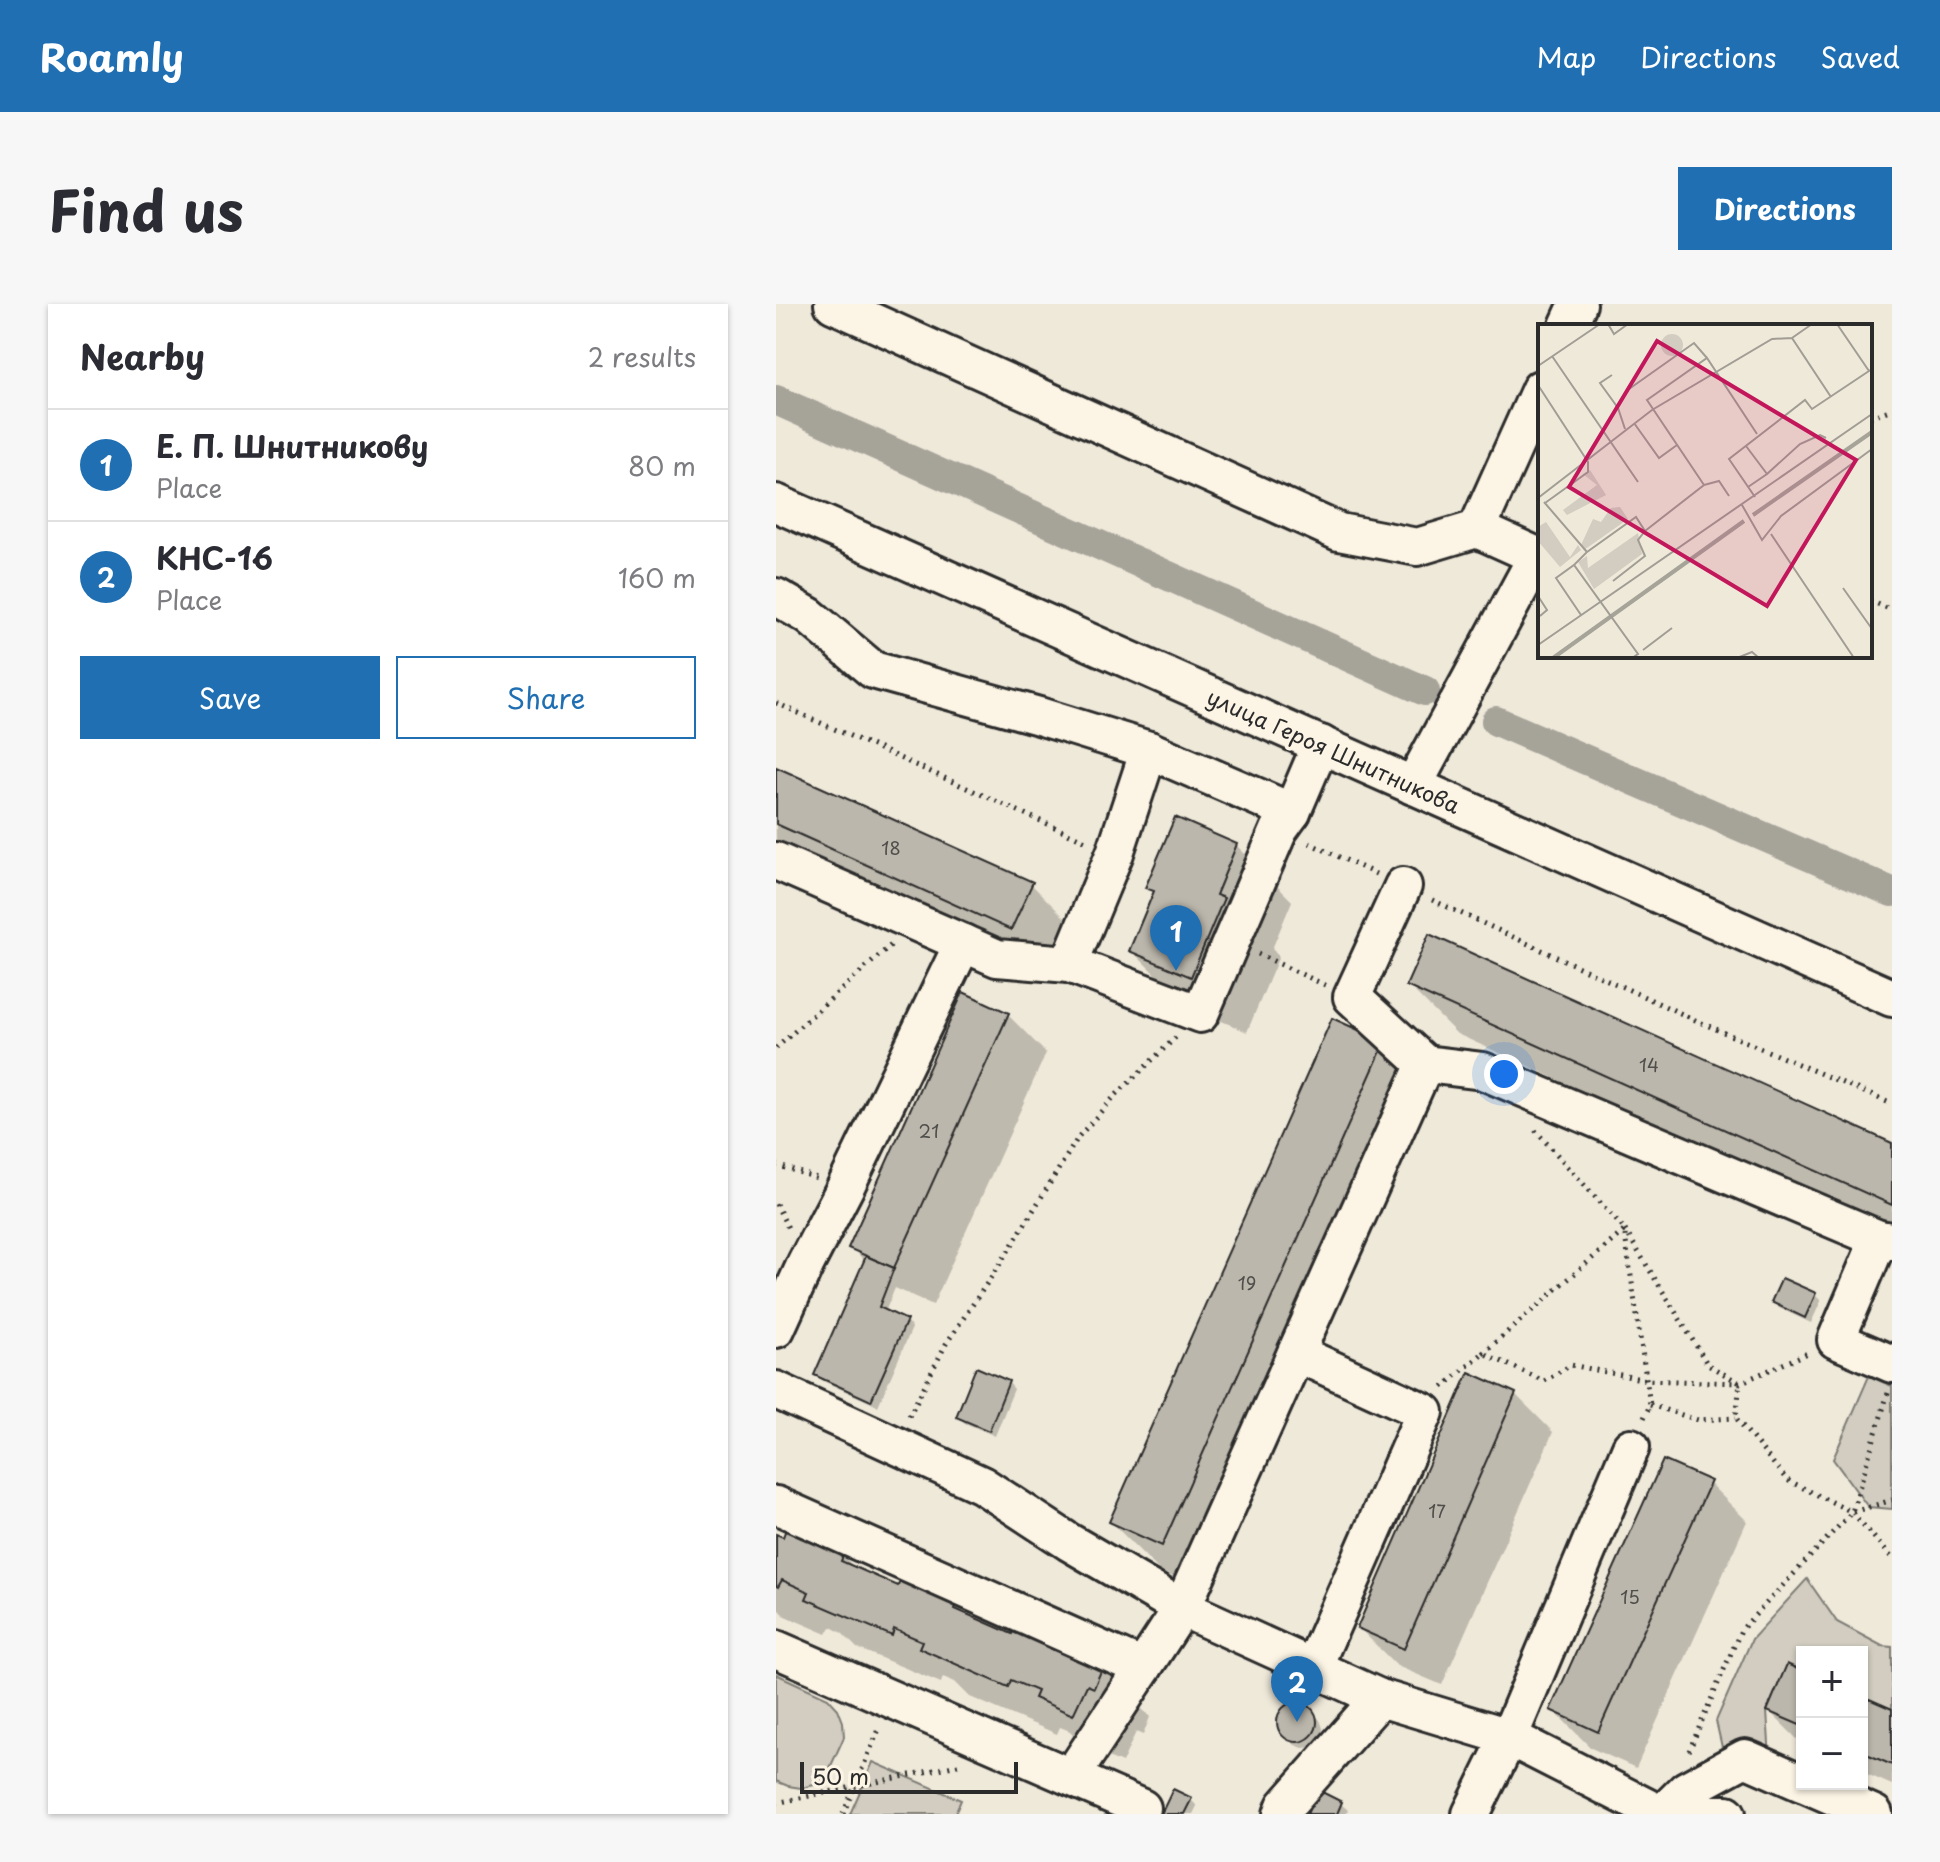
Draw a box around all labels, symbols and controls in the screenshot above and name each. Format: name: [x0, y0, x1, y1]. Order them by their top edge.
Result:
text: Roamly: [40, 28, 184, 85]
text: Map: [1537, 35, 1596, 78]
text: Directions: [1640, 35, 1777, 78]
text: Saved: [1821, 35, 1900, 78]
text: Find us: [48, 166, 244, 251]
button: Directions: [1678, 167, 1892, 250]
inset map: [1538, 324, 1872, 658]
text: Nearby: [80, 330, 205, 382]
text: 2 results: [588, 337, 696, 376]
text: Е. П. Шнитникову: [156, 423, 428, 468]
text: 1: [100, 446, 112, 485]
text: 80 m: [628, 446, 696, 485]
text: Place: [156, 468, 222, 507]
text: КНС-16: [156, 535, 273, 580]
text: 2: [97, 558, 115, 597]
text: 160 m: [618, 558, 696, 597]
text: Place: [156, 580, 222, 619]
button: Save: [80, 656, 380, 739]
button: Share: [396, 656, 696, 739]
street label: улица Героя Шнитникова: [1202, 679, 1466, 821]
house number: 18: [881, 834, 901, 861]
pin: 1: [1150, 905, 1202, 971]
house number: 14: [1639, 1051, 1659, 1078]
your location: [1484, 1054, 1524, 1094]
house number: 21: [919, 1117, 939, 1144]
house number: 19: [1238, 1269, 1256, 1296]
house number: 17: [1428, 1497, 1446, 1524]
house number: 15: [1620, 1583, 1640, 1610]
map controls: [1796, 1646, 1868, 1790]
button: +: [1796, 1646, 1868, 1718]
pin: 2: [1271, 1656, 1323, 1722]
button: −: [1796, 1718, 1868, 1790]
scale bar: [800, 1758, 1018, 1794]
text: 50 m: [812, 1759, 869, 1792]

